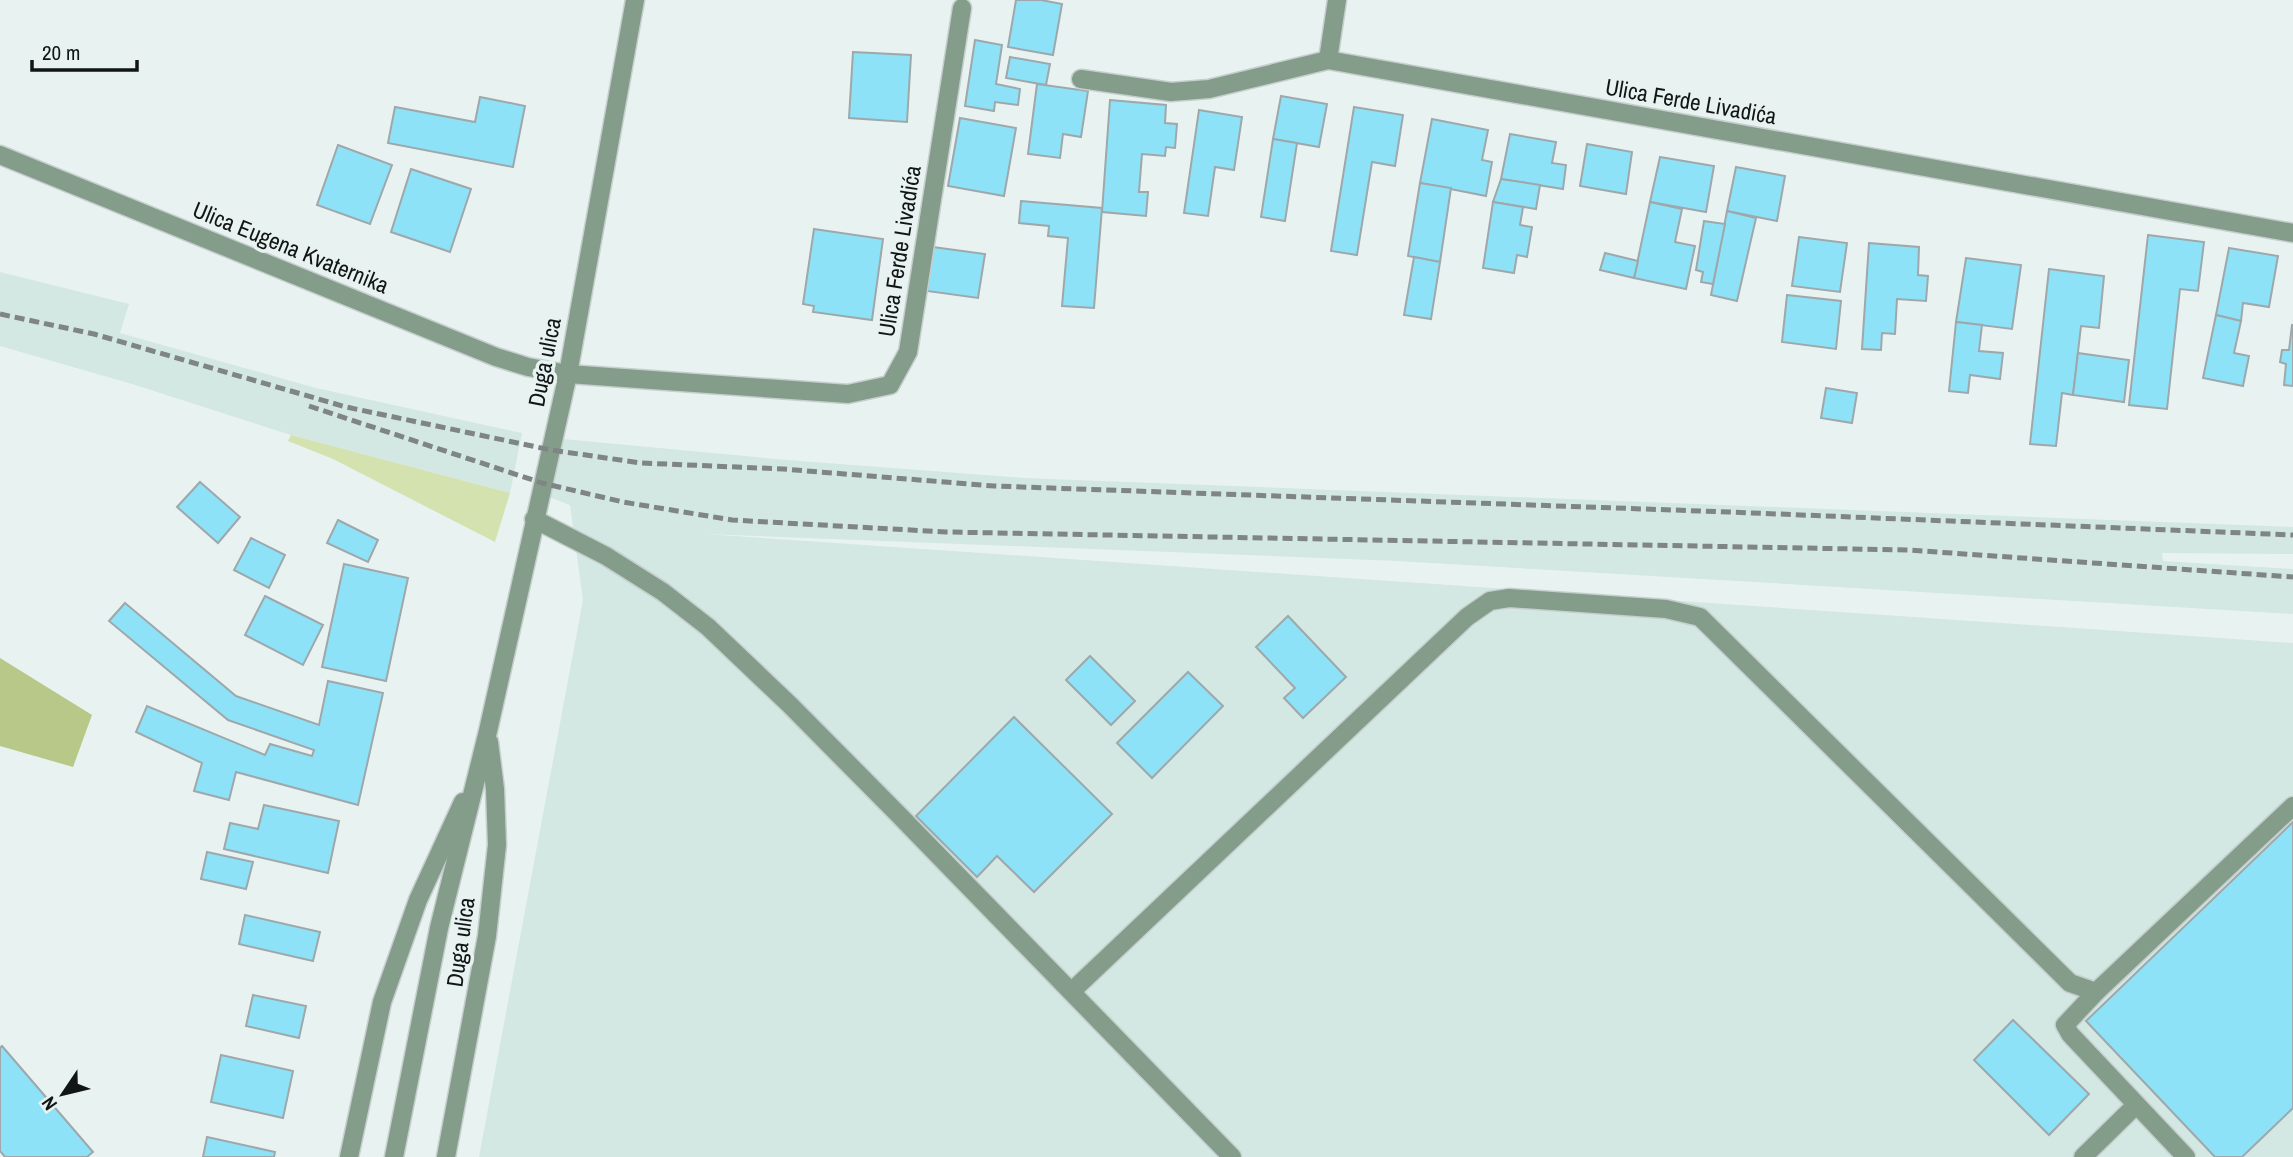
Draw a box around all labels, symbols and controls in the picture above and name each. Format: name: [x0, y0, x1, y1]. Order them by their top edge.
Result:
scale bar: [32, 28, 136, 72]
text: 20 m: [42, 38, 80, 67]
street label: Ulica Ferde Livadića: [1603, 71, 1779, 131]
street label: Ulica Ferde Livadića: [870, 163, 928, 339]
street label: Ulica Eugena Kvaternika: [188, 194, 394, 301]
street label: Duga ulica: [520, 314, 568, 409]
street label: Duga ulica: [438, 895, 482, 989]
north arrow: [28, 1059, 98, 1129]
text: N: [35, 1092, 63, 1116]

